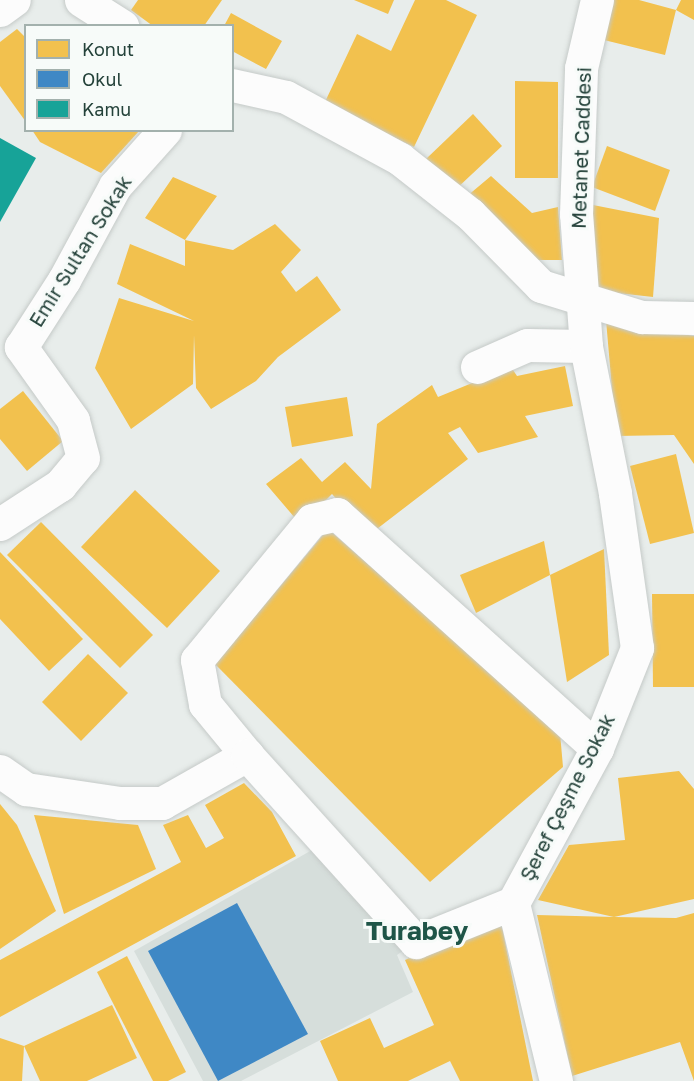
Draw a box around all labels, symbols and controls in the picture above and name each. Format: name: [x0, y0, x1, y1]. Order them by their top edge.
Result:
legend: [24, 24, 234, 132]
text: Konut: [82, 38, 134, 60]
street label: Metanet Caddesi: [566, 67, 596, 229]
text: Okul: [82, 68, 122, 90]
text: Kamu: [82, 98, 131, 120]
street label: Emir Sultan Sokak: [24, 171, 136, 331]
street label: Şeref Çeşme Sokak: [514, 709, 620, 885]
district label: Turabey: [366, 915, 468, 947]

